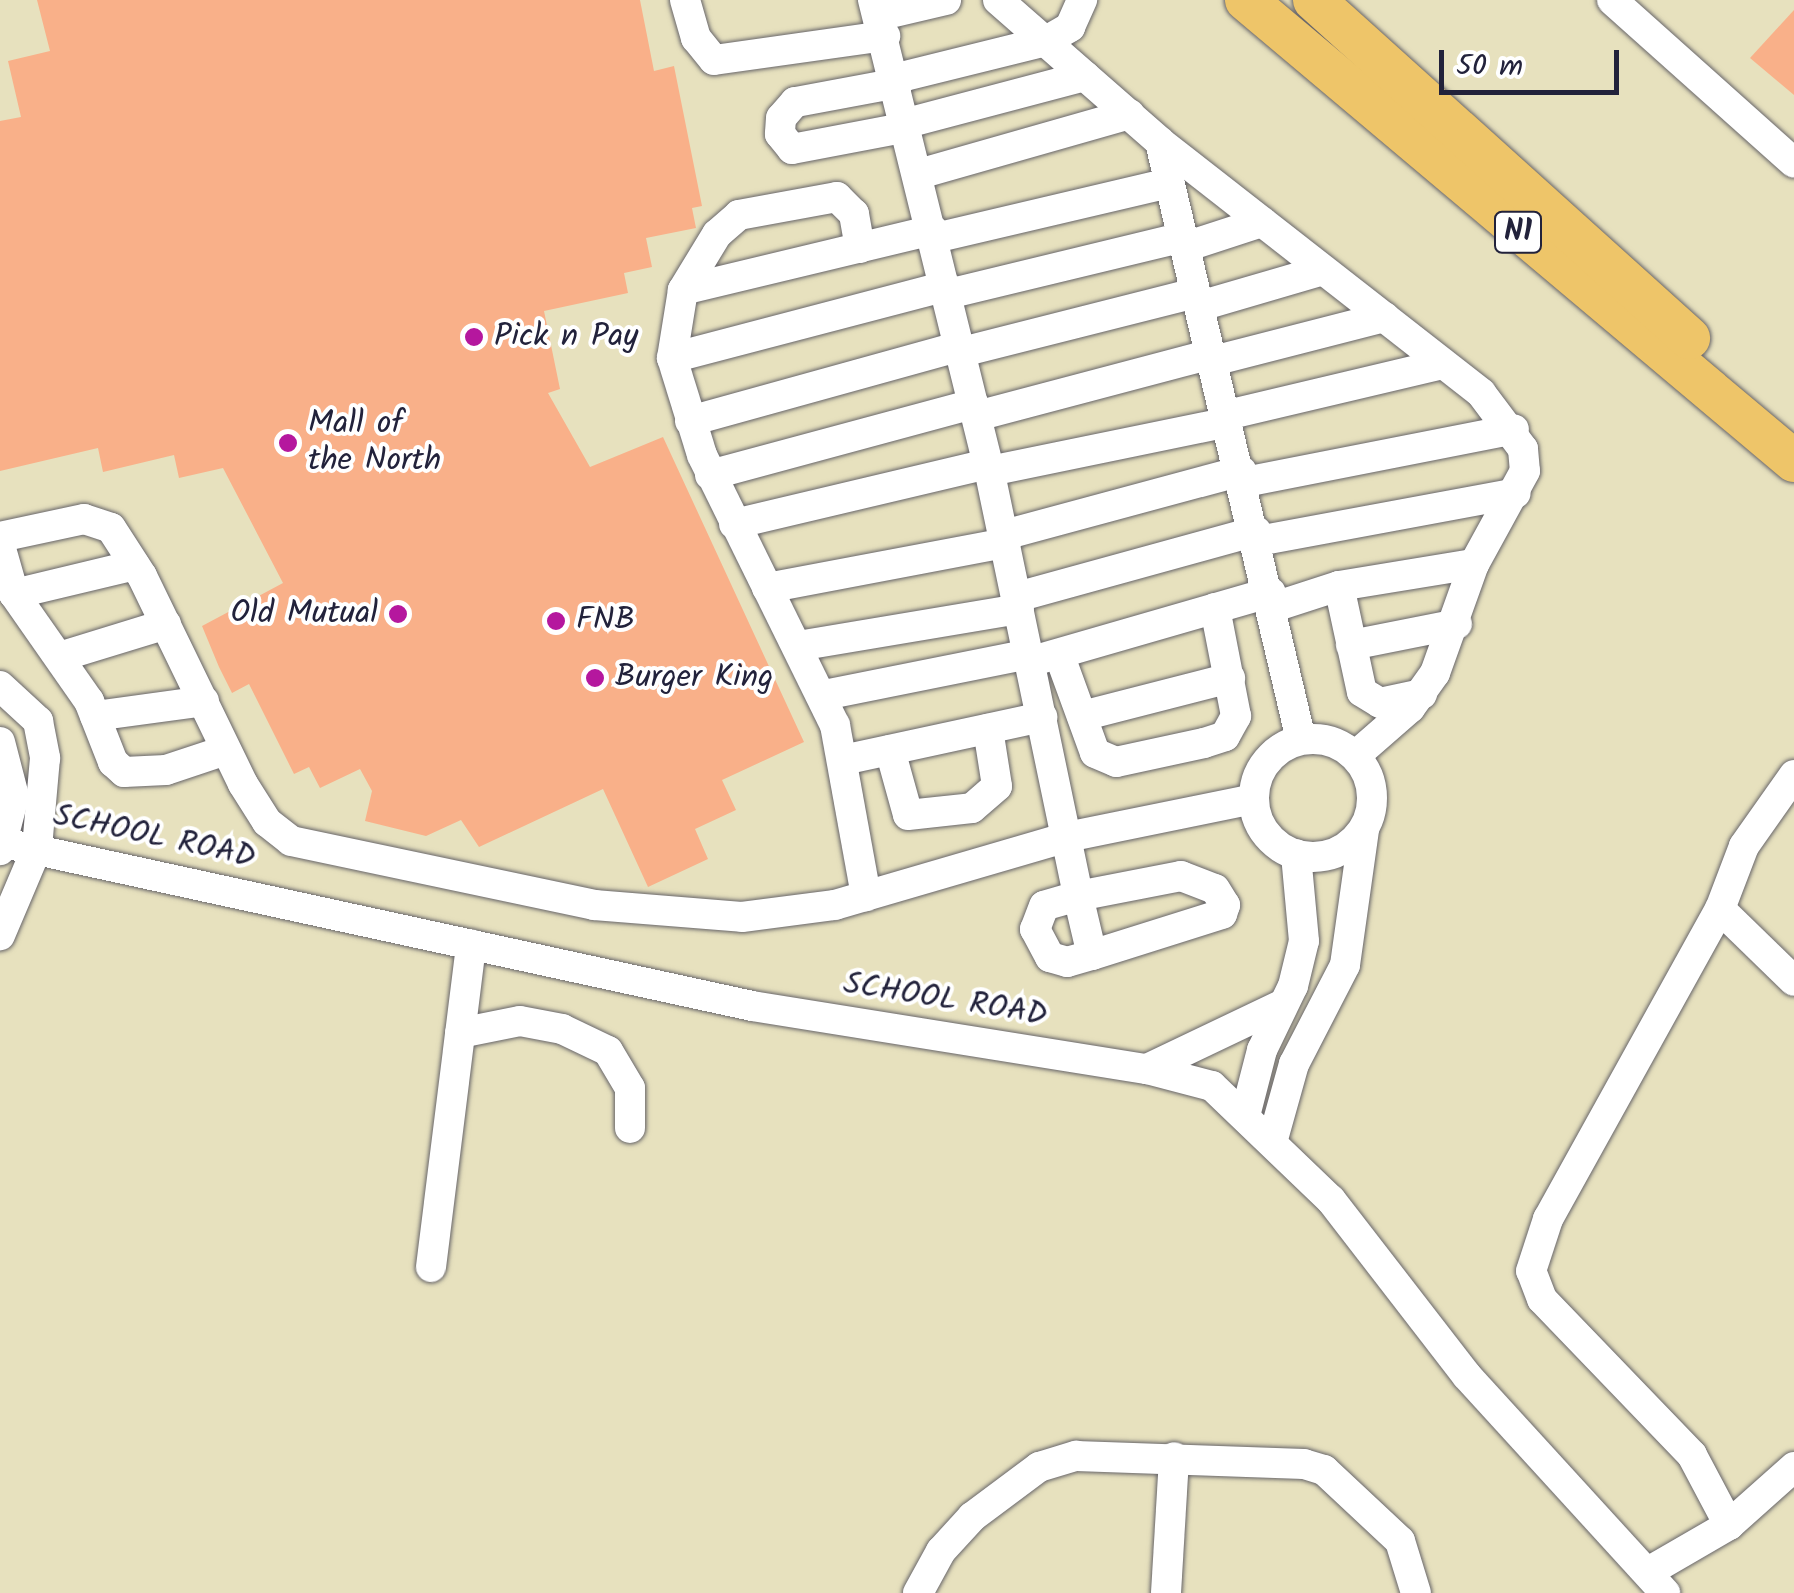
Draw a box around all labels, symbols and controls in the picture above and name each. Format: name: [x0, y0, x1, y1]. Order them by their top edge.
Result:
scale bar: [1444, 30, 1624, 92]
text: 50 m: [1456, 43, 1523, 91]
road number: N1: [1493, 207, 1543, 257]
place label: Pick n Pay: [494, 318, 638, 356]
marker: Pick n Pay: [463, 326, 485, 348]
place label: Mall of the North: [308, 406, 441, 481]
marker: Mall of the North: [277, 432, 299, 454]
place label: Old Mutual: [230, 595, 378, 633]
place label: FNB: [576, 602, 635, 640]
marker: Old Mutual: [387, 603, 409, 625]
marker: FNB: [545, 610, 567, 632]
place label: Burger King: [615, 659, 773, 697]
marker: Burger King: [584, 667, 606, 689]
street label: SCHOOL ROAD: [49, 798, 259, 878]
street label: SCHOOL ROAD: [840, 966, 1050, 1036]

